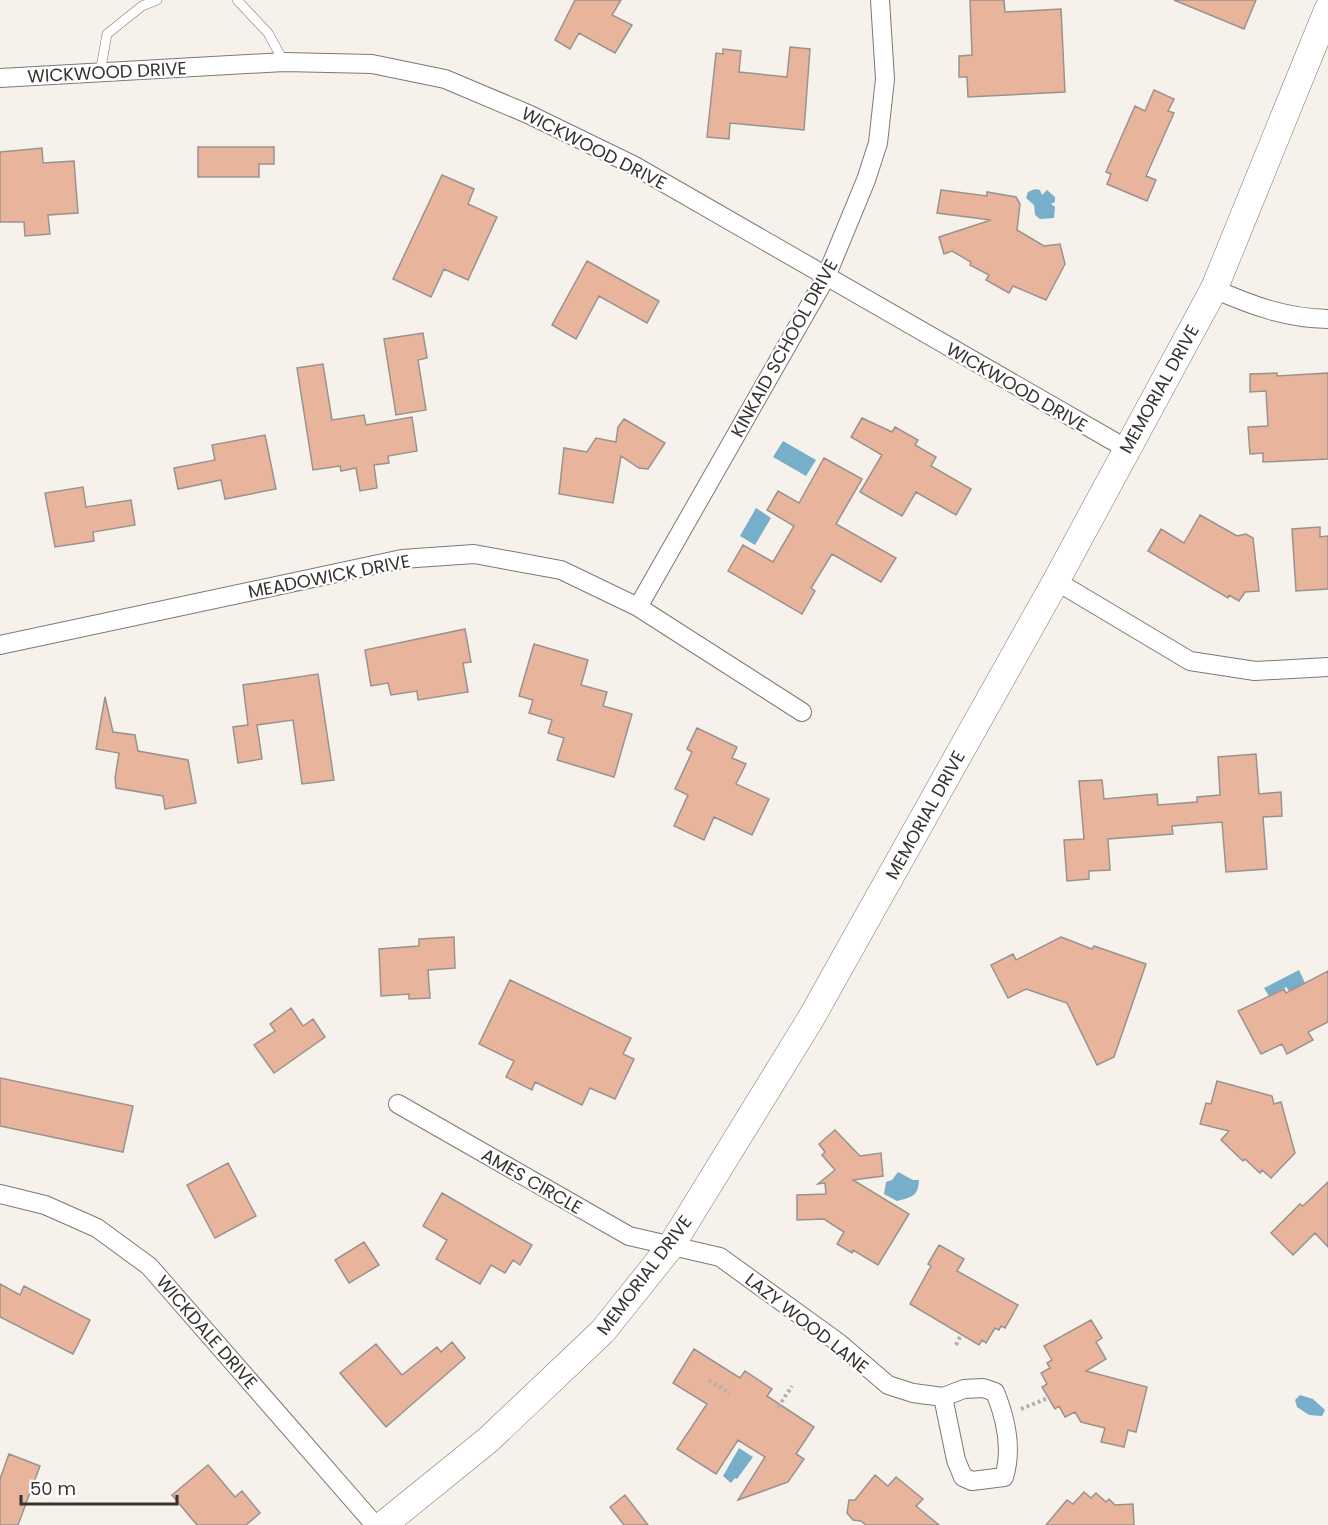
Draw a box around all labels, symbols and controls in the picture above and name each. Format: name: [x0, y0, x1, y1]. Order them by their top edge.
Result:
street label: WICKWOOD DRIVE: [27, 55, 187, 89]
street label: WICKWOOD DRIVE: [517, 101, 671, 195]
street label: KINKAID SCHOOL DRIVE: [725, 254, 843, 442]
street label: MEMORIAL DRIVE: [1113, 320, 1205, 458]
street label: WICKWOOD DRIVE: [942, 336, 1092, 438]
street label: MEADOWICK DRIVE: [246, 548, 412, 604]
street label: MEMORIAL DRIVE: [879, 746, 971, 884]
street label: AMES CIRCLE: [477, 1142, 587, 1220]
street label: MEMORIAL DRIVE: [591, 1210, 697, 1340]
street label: LAZY WOOD LANE: [740, 1267, 874, 1379]
street label: WICKDALE DRIVE: [151, 1270, 263, 1394]
scale bar: [21, 1468, 177, 1506]
text: 50 m: [30, 1476, 76, 1501]

